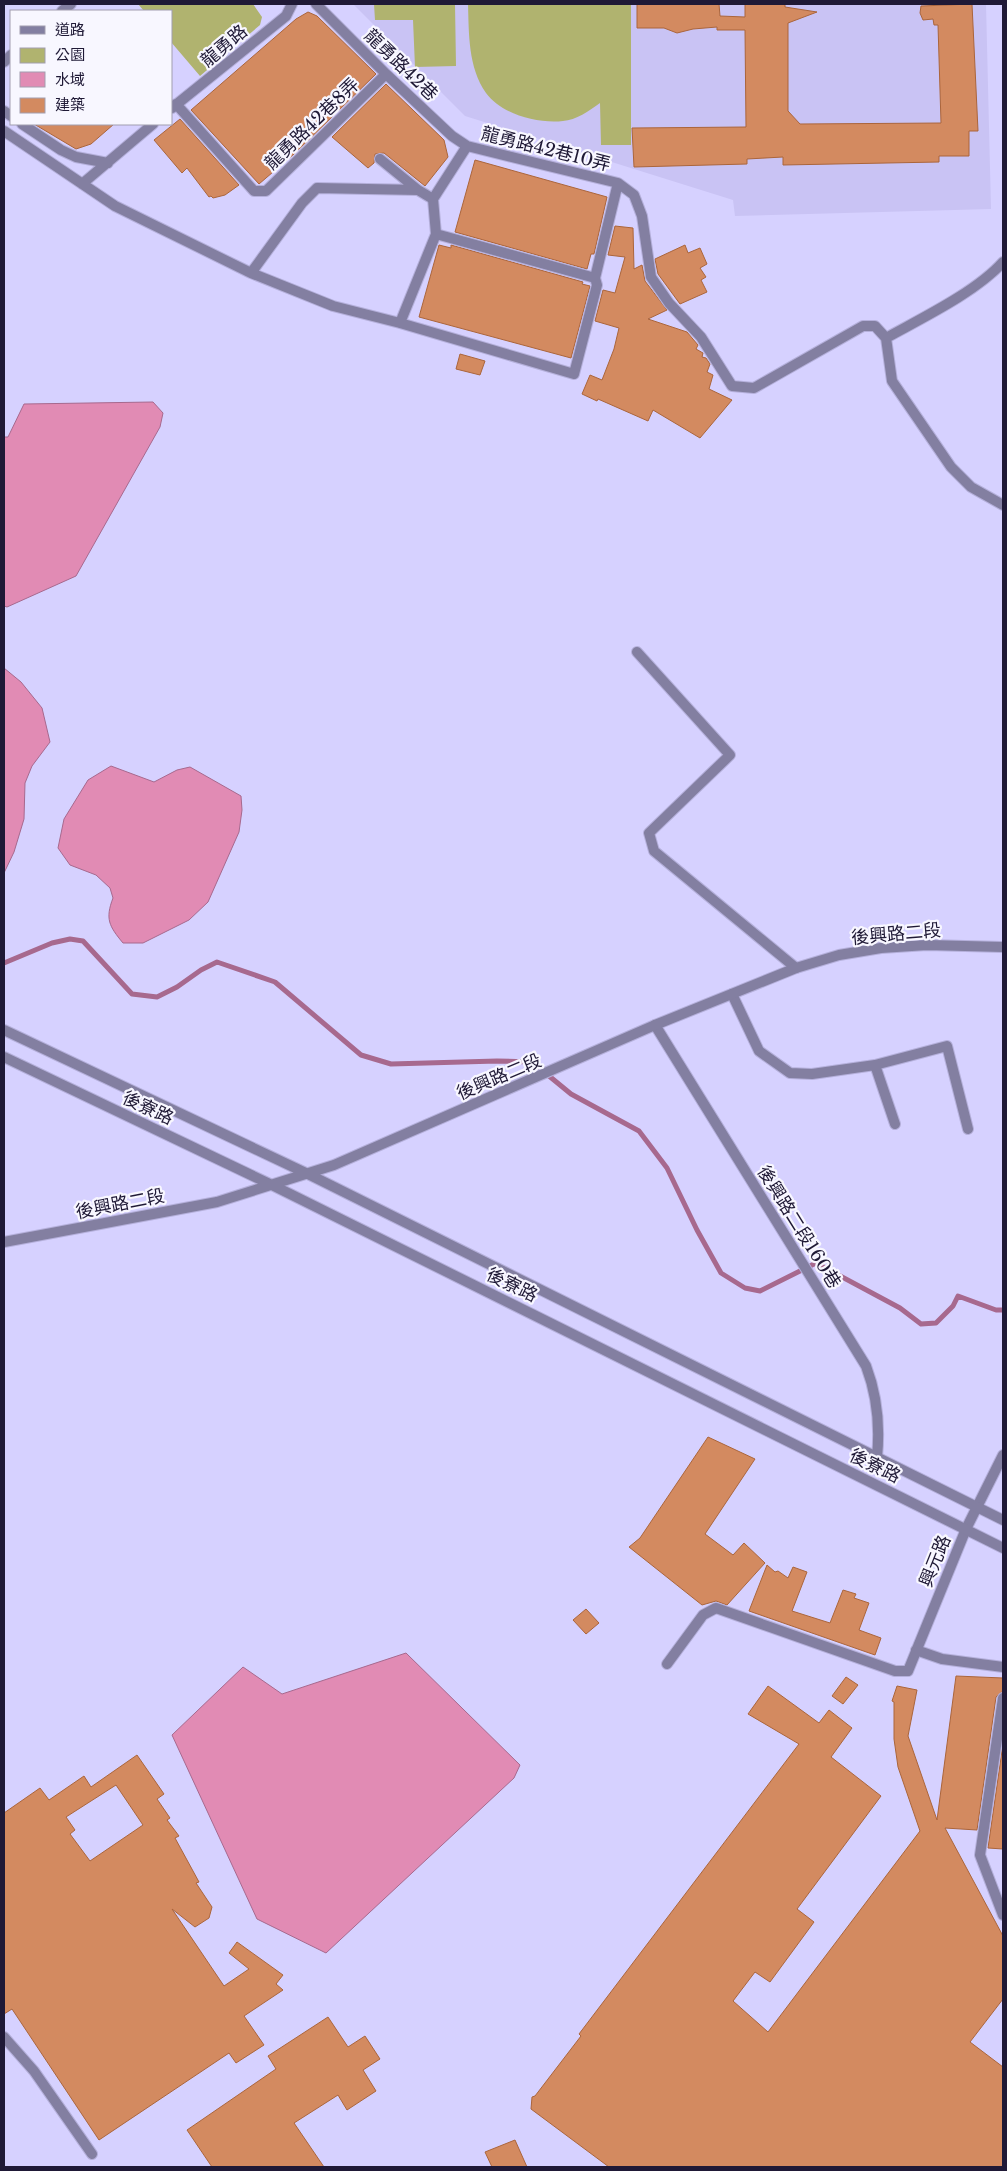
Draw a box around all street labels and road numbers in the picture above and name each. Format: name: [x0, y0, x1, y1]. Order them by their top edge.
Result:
street label: 龍勇路: [196, 20, 252, 72]
street label: 龍勇路42巷: [360, 25, 442, 105]
street label: 龍勇路42巷8弄: [260, 74, 364, 174]
street label: 龍勇路42巷10弄: [479, 122, 613, 176]
street label: 後興路二段: [850, 919, 942, 949]
street label: 後興路二段: [453, 1049, 545, 1105]
street label: 後寮路: [119, 1087, 177, 1129]
street label: 後興路二段160巷: [752, 1162, 846, 1292]
street label: 後興路二段: [74, 1185, 166, 1223]
street label: 後寮路: [483, 1263, 541, 1307]
street label: 後寮路: [846, 1444, 904, 1488]
street label: 興元路: [915, 1532, 955, 1590]

